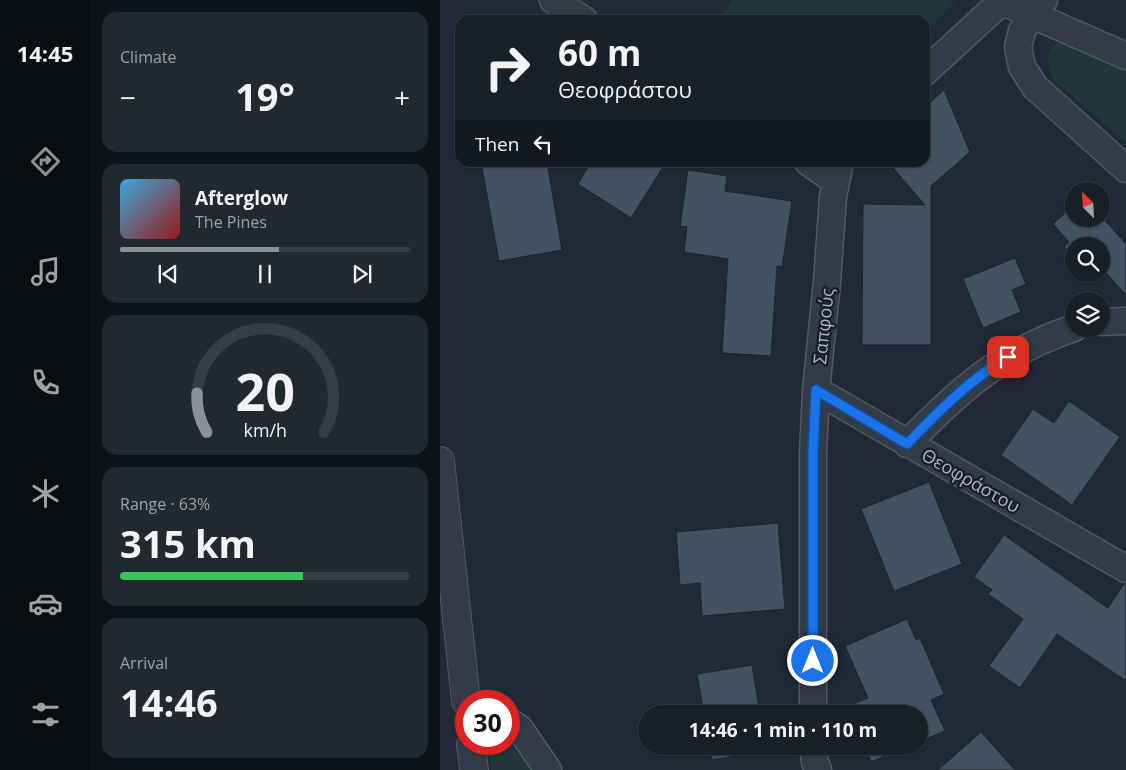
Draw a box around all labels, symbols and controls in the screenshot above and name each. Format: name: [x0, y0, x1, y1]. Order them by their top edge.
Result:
text: 60 m: [558, 29, 641, 76]
icon: right: [475, 35, 540, 100]
text: 14:45: [17, 38, 73, 68]
text: Climate: [120, 46, 177, 68]
text: 19°: [235, 70, 295, 122]
text: Θεοφράστου: [558, 74, 692, 104]
text: −: [120, 78, 136, 116]
text: +: [394, 78, 410, 116]
icon: left: [529, 130, 557, 158]
text: Then: [475, 131, 519, 157]
icon: directions: [28, 144, 63, 179]
north arrow: [1065, 182, 1110, 228]
map controls: [1065, 182, 1110, 337]
text: Afterglow: [195, 185, 288, 211]
text: The Pines: [195, 211, 267, 233]
button: search: [1065, 237, 1110, 282]
icon: music: [28, 254, 63, 289]
icon: previous: [154, 260, 182, 288]
icon: pause: [251, 260, 279, 288]
icon: next: [348, 260, 376, 288]
street label: Σαπφούς: [807, 286, 839, 365]
button: layers: [1065, 292, 1110, 337]
pin: [987, 336, 1029, 378]
icon: arrive: [994, 343, 1022, 371]
text: 20: [235, 355, 295, 426]
icon: phone: [28, 365, 63, 400]
text: km/h: [243, 418, 287, 442]
street label: Θεοφράστου: [918, 442, 1024, 518]
icon: climate: [28, 476, 63, 511]
text: Range · 63%: [120, 493, 210, 515]
text: 315 km: [120, 517, 256, 569]
icon: car: [28, 586, 63, 621]
position arrow: [786, 634, 838, 686]
text: Arrival: [120, 652, 168, 674]
text: 14:46: [120, 676, 218, 728]
speed limit sign: 30: [455, 690, 520, 755]
icon: filters: [28, 697, 63, 732]
text: 14:46 · 1 min · 110 m: [689, 717, 877, 743]

